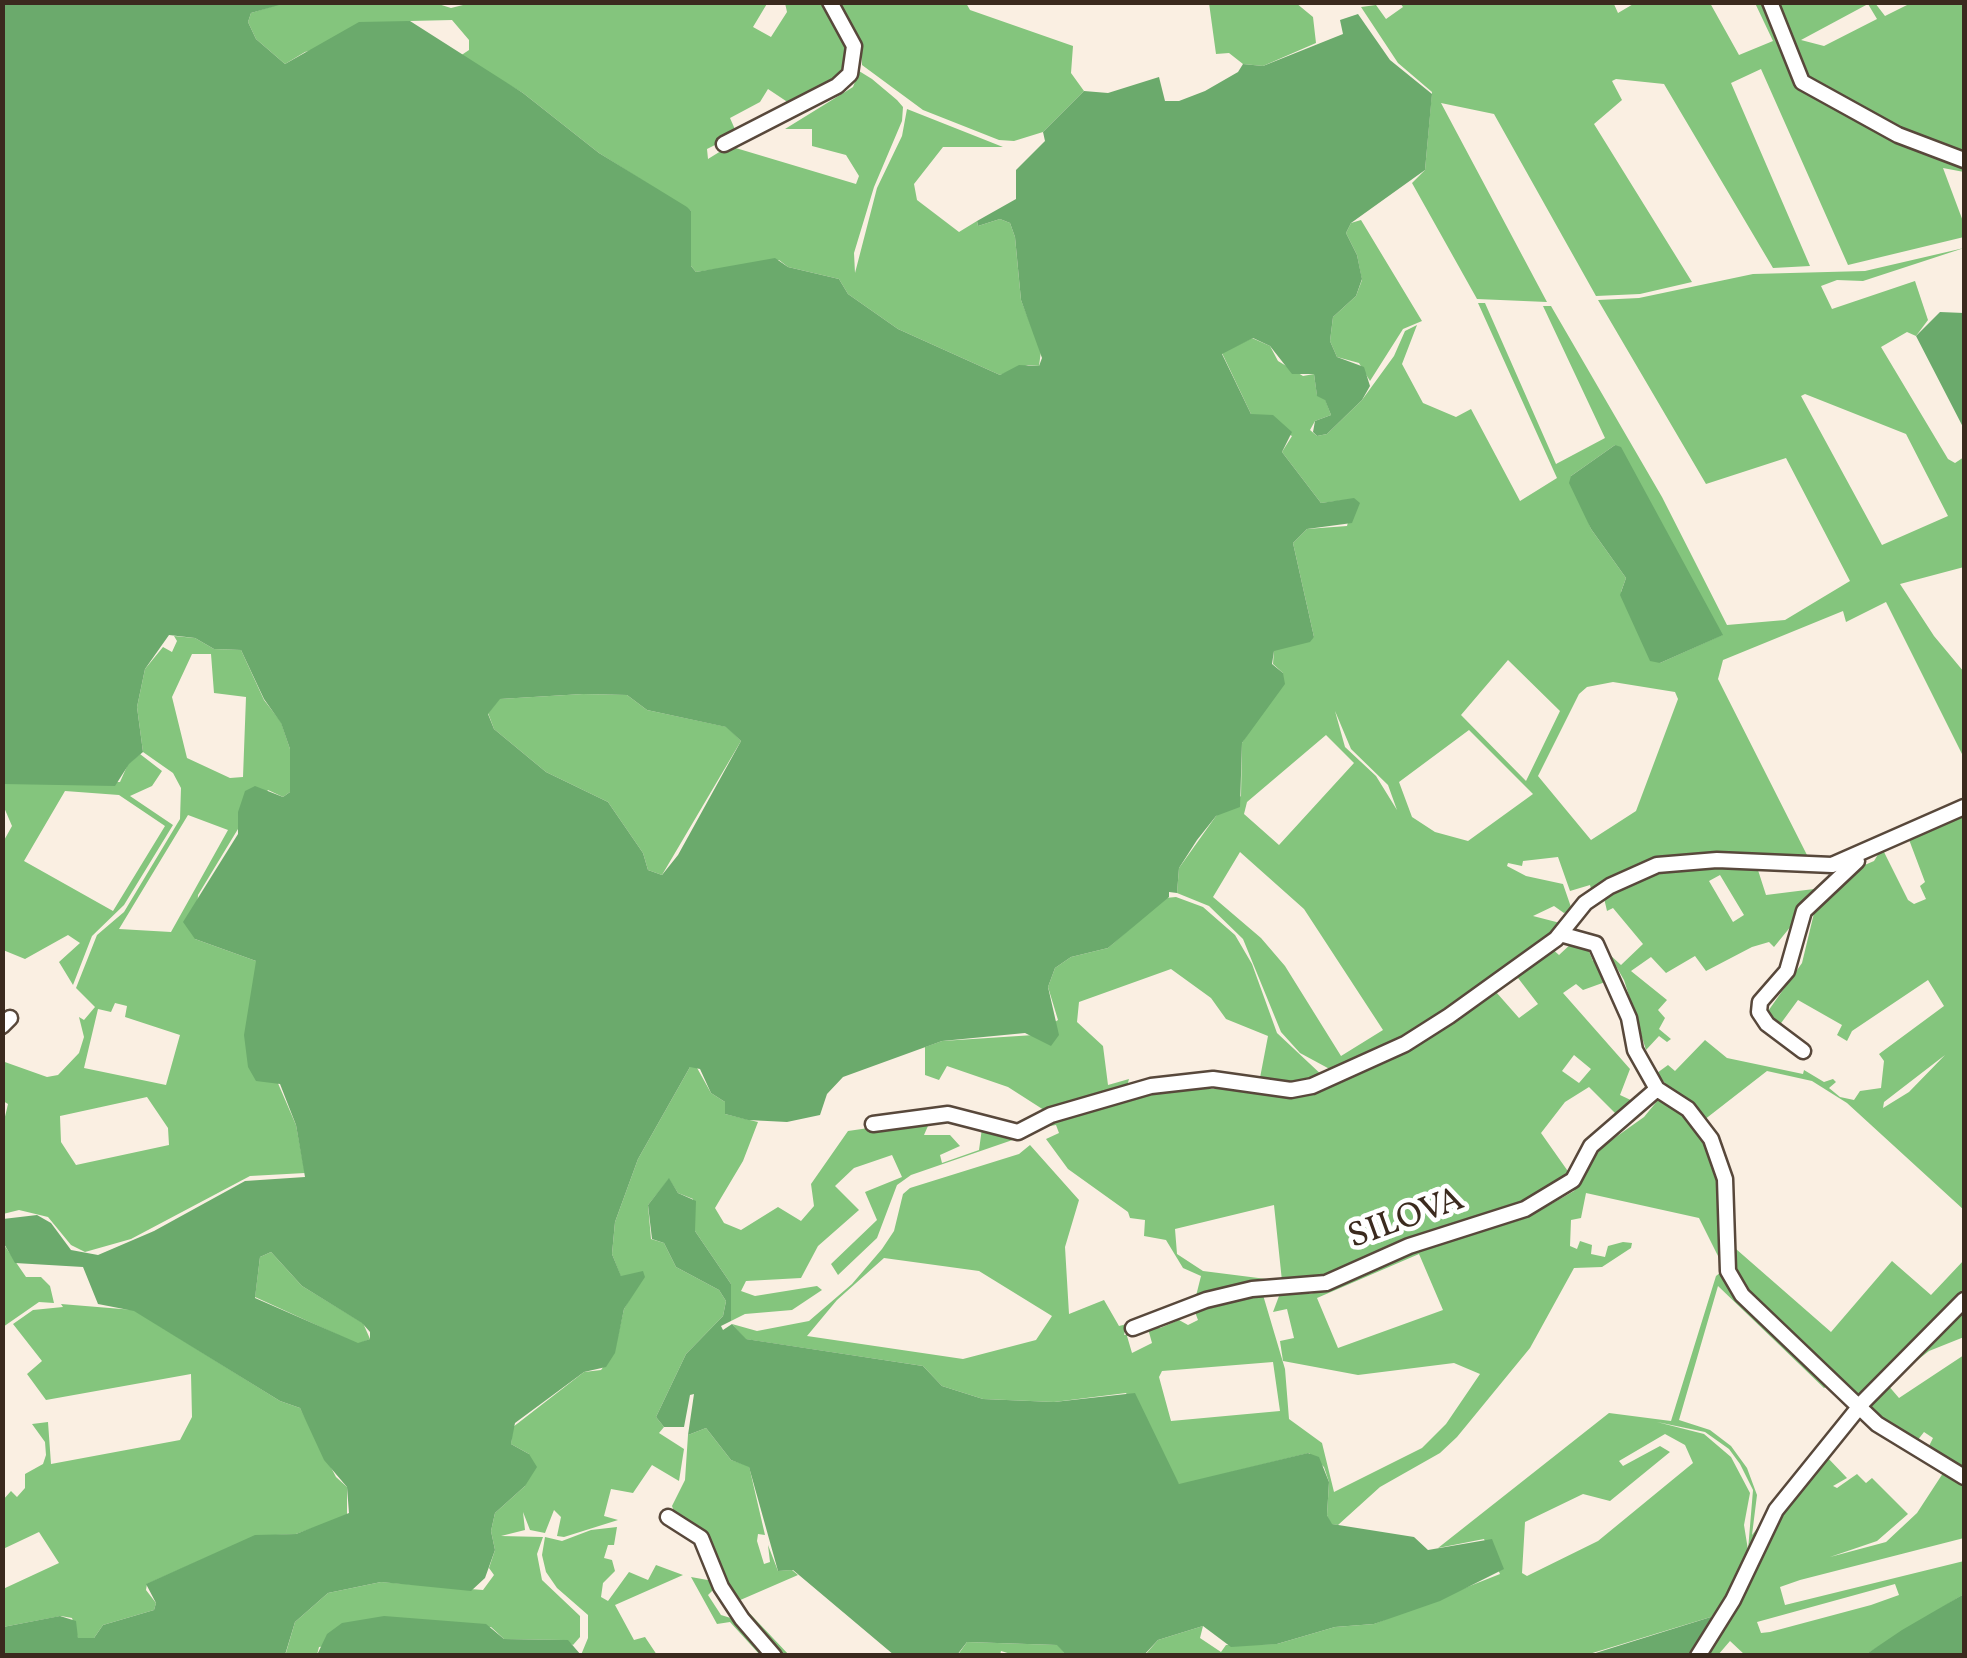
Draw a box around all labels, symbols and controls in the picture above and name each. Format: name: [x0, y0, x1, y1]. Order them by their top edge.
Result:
street label: SILOVA: [1343, 1181, 1471, 1261]

